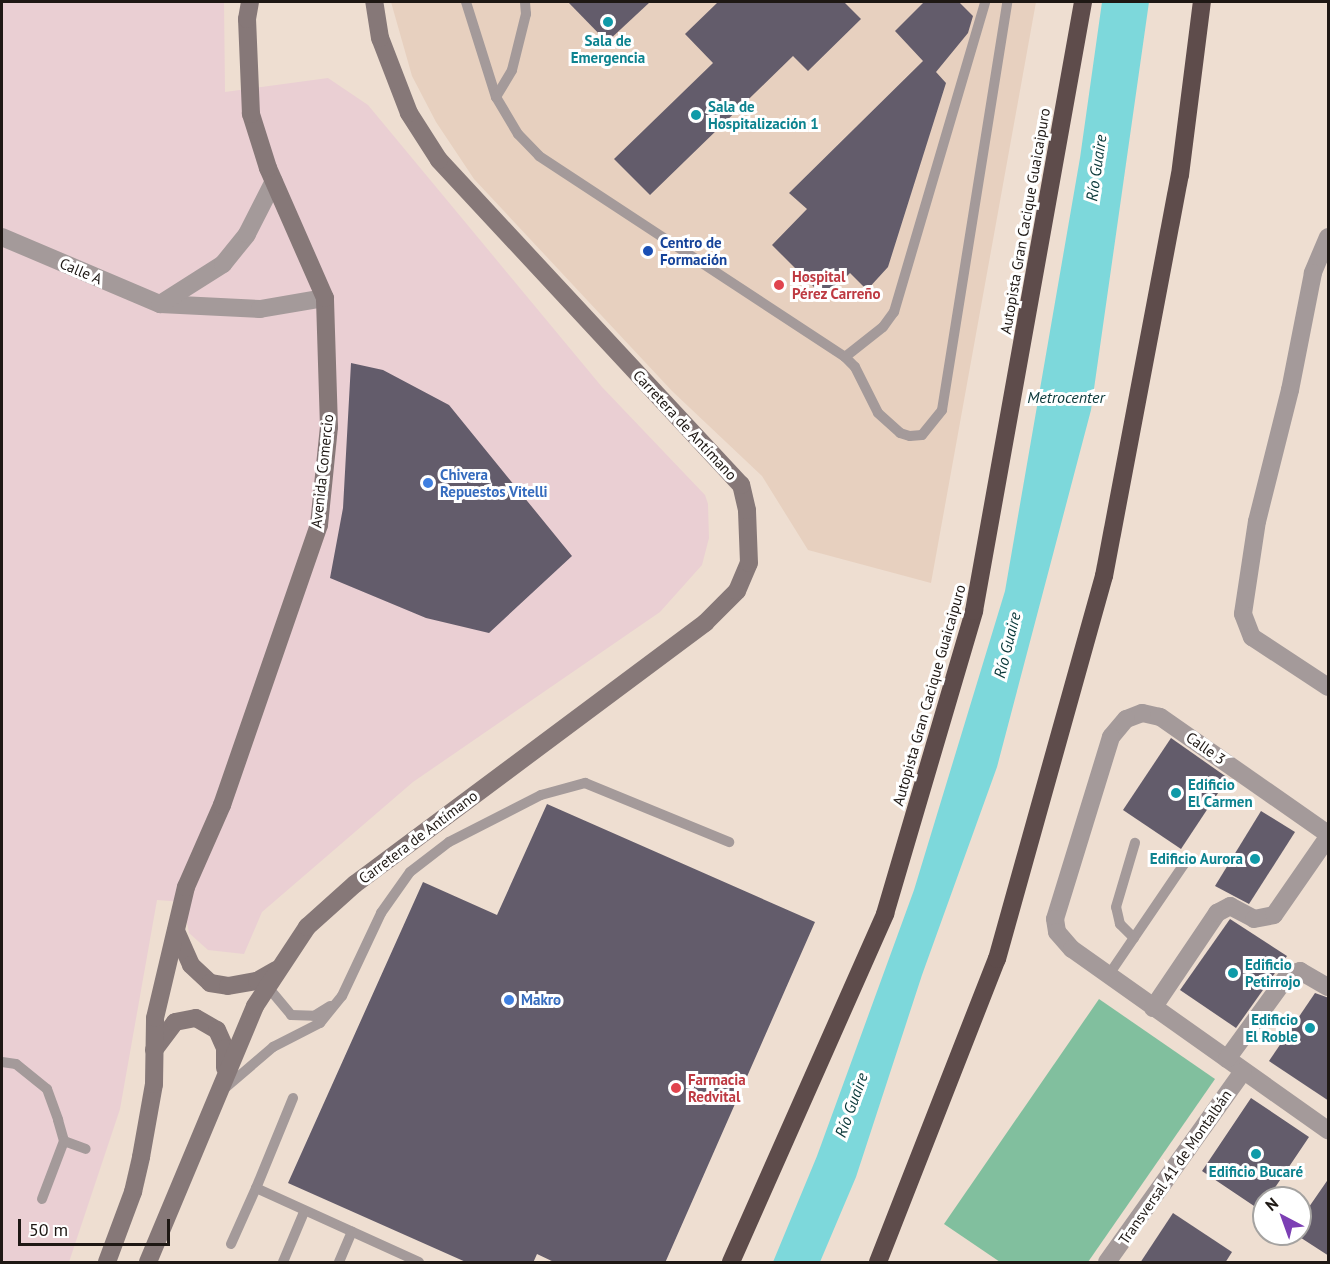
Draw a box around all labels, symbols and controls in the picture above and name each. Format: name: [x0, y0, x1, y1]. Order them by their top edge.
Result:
marker: Sala de Emergencia: [601, 15, 615, 29]
place label: Sala de Emergencia: [571, 31, 645, 66]
place label: Sala de Hospitalización 1: [708, 97, 819, 132]
street label: Autopista Gran Cacique Guaicaipuro: [996, 107, 1054, 335]
marker: Sala de Hospitalización 1: [689, 108, 703, 122]
water label: Río Guaire: [1082, 133, 1110, 203]
place label: Centro de Formación: [660, 233, 727, 268]
marker: Centro de Formación: [641, 244, 655, 258]
street label: Calle A: [57, 254, 105, 288]
place label: Hospital Pérez Carreño: [792, 267, 881, 302]
marker: Hospital Pérez Carreño: [770, 276, 788, 294]
street label: Carretera de Antímano: [629, 366, 741, 484]
water label: Metrocenter: [1027, 387, 1105, 407]
street label: Avenida Comercio: [307, 413, 337, 529]
place label: Chivera Repuestos Vitelli: [440, 465, 548, 500]
marker: Chivera Repuestos Vitelli: [421, 476, 435, 490]
street label: Autopista Gran Cacique Guaicaipuro: [889, 582, 969, 808]
water label: Río Guaire: [990, 610, 1024, 680]
street label: Calle 3: [1183, 728, 1229, 768]
place label: Edificio El Carmen: [1188, 775, 1253, 810]
street label: Carretera de Antímano: [355, 786, 481, 888]
marker: Edificio El Carmen: [1169, 786, 1183, 800]
place label: Edificio Aurora: [1149, 850, 1243, 868]
marker: Edificio Aurora: [1248, 852, 1262, 866]
place label: Edificio Petirrojo: [1245, 955, 1301, 990]
marker: Edificio Petirrojo: [1226, 966, 1240, 980]
place label: Makro: [521, 991, 561, 1009]
marker: Makro: [502, 993, 516, 1007]
place label: Edificio El Roble: [1246, 1010, 1298, 1045]
marker: Edificio El Roble: [1303, 1021, 1317, 1035]
place label: Farmacia Redvital: [688, 1070, 746, 1105]
water label: Río Guaire: [830, 1070, 872, 1140]
marker: Farmacia Redvital: [669, 1081, 683, 1095]
street label: Transversal 41 de Montalbán: [1115, 1086, 1235, 1248]
marker: Edificio Bucaré: [1249, 1147, 1263, 1161]
place label: Edificio Bucaré: [1209, 1163, 1303, 1181]
north arrow: [1252, 1186, 1312, 1246]
text: N: [1261, 1193, 1282, 1215]
scale bar: [21, 1207, 172, 1245]
text: 50 m: [29, 1218, 68, 1241]

